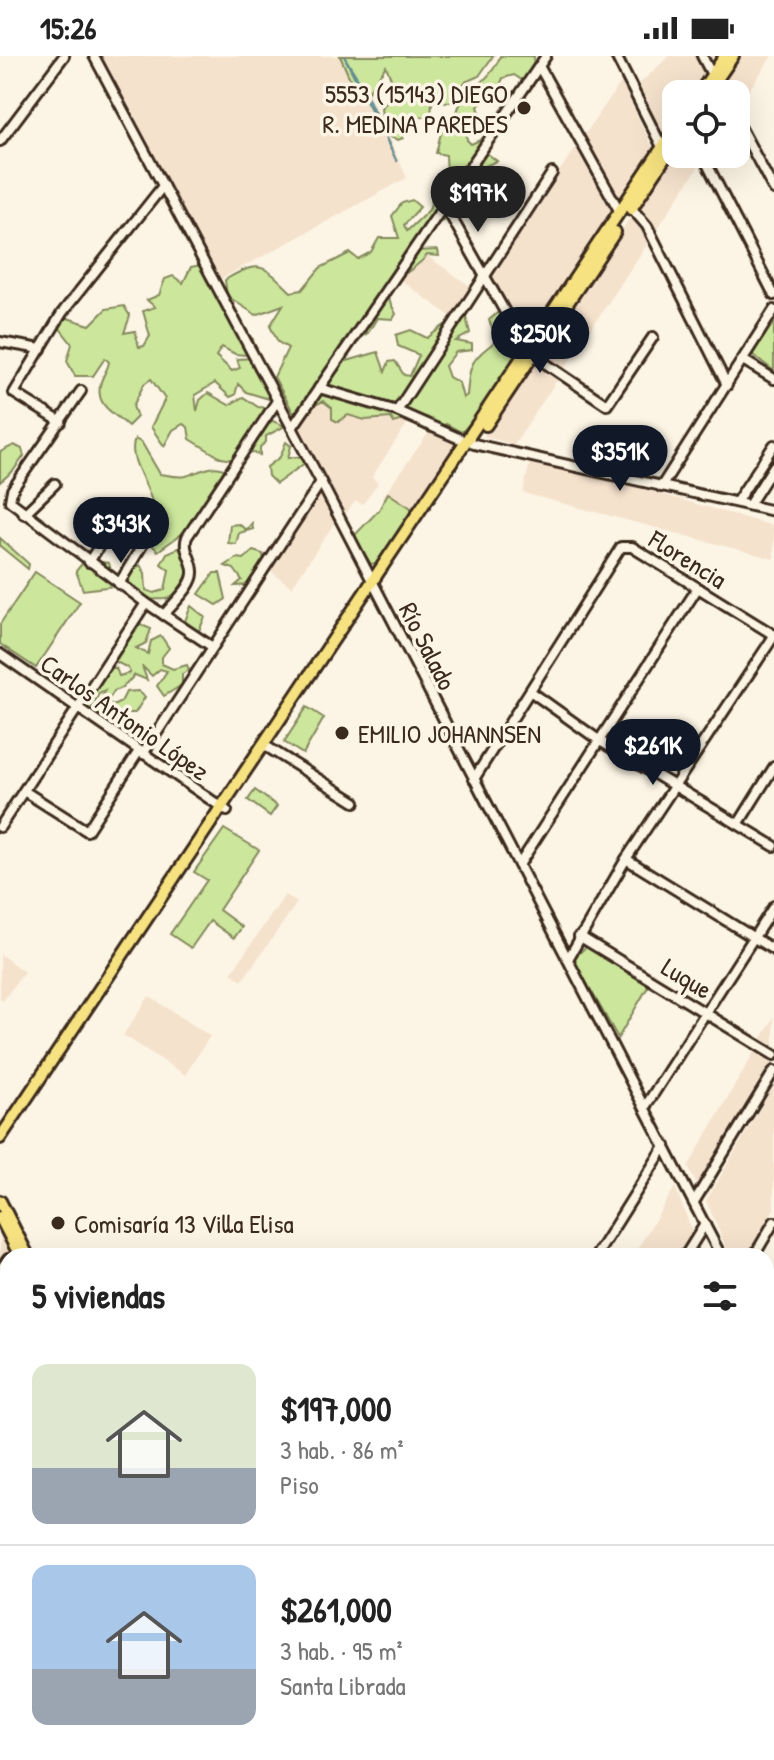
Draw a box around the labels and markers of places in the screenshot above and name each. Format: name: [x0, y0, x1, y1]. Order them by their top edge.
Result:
place label: 5553 (15143) DIEGO R. MEDINA PAREDES: [322, 76, 508, 141]
marker: 5553 (15143) DIEGO R. MEDINA PAREDES: [515, 99, 533, 117]
pin: $197K: [422, 166, 534, 234]
pin: $250K: [484, 307, 596, 375]
pin: $351K: [564, 425, 676, 493]
pin: $343K: [65, 497, 177, 565]
place label: EMILIO JOHANNSEN: [358, 716, 541, 751]
pin: $261K: [597, 719, 709, 787]
marker: EMILIO JOHANNSEN: [333, 724, 351, 742]
place label: Comisaría 13 Villa Elisa: [74, 1206, 294, 1241]
marker: Comisaría 13 Villa Elisa: [49, 1214, 67, 1232]

